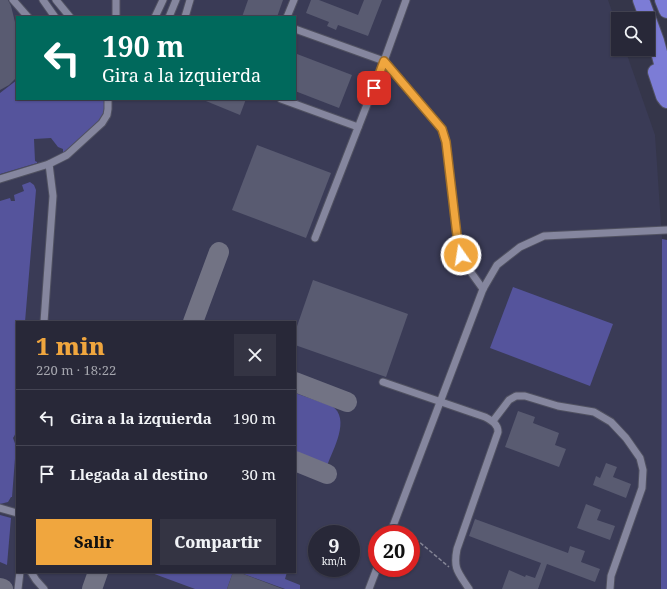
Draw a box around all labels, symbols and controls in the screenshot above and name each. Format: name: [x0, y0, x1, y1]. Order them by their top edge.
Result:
map controls: [611, 12, 655, 56]
button: search: [611, 12, 655, 56]
text: 190 m: [102, 27, 184, 65]
icon: left: [36, 32, 88, 84]
text: Gira a la izquierda: [102, 63, 261, 87]
pin: [357, 71, 391, 105]
icon: arrive: [363, 77, 385, 99]
position arrow: [440, 234, 482, 276]
text: 1 min: [36, 329, 105, 362]
button: close: [234, 334, 276, 376]
text: 220 m · 18:22: [36, 361, 116, 379]
icon: left: [36, 407, 58, 429]
text: Gira a la izquierda: [70, 408, 212, 428]
text: 190 m: [233, 408, 276, 428]
icon: arrive: [36, 463, 58, 485]
text: Llegada al destino: [70, 464, 208, 484]
text: 30 m: [241, 464, 276, 484]
button: Salir: [36, 519, 152, 565]
button: Compartir: [160, 519, 276, 565]
speed limit sign: 20: [368, 525, 420, 577]
text: 9: [328, 532, 340, 559]
text: km/h: [322, 554, 346, 568]

